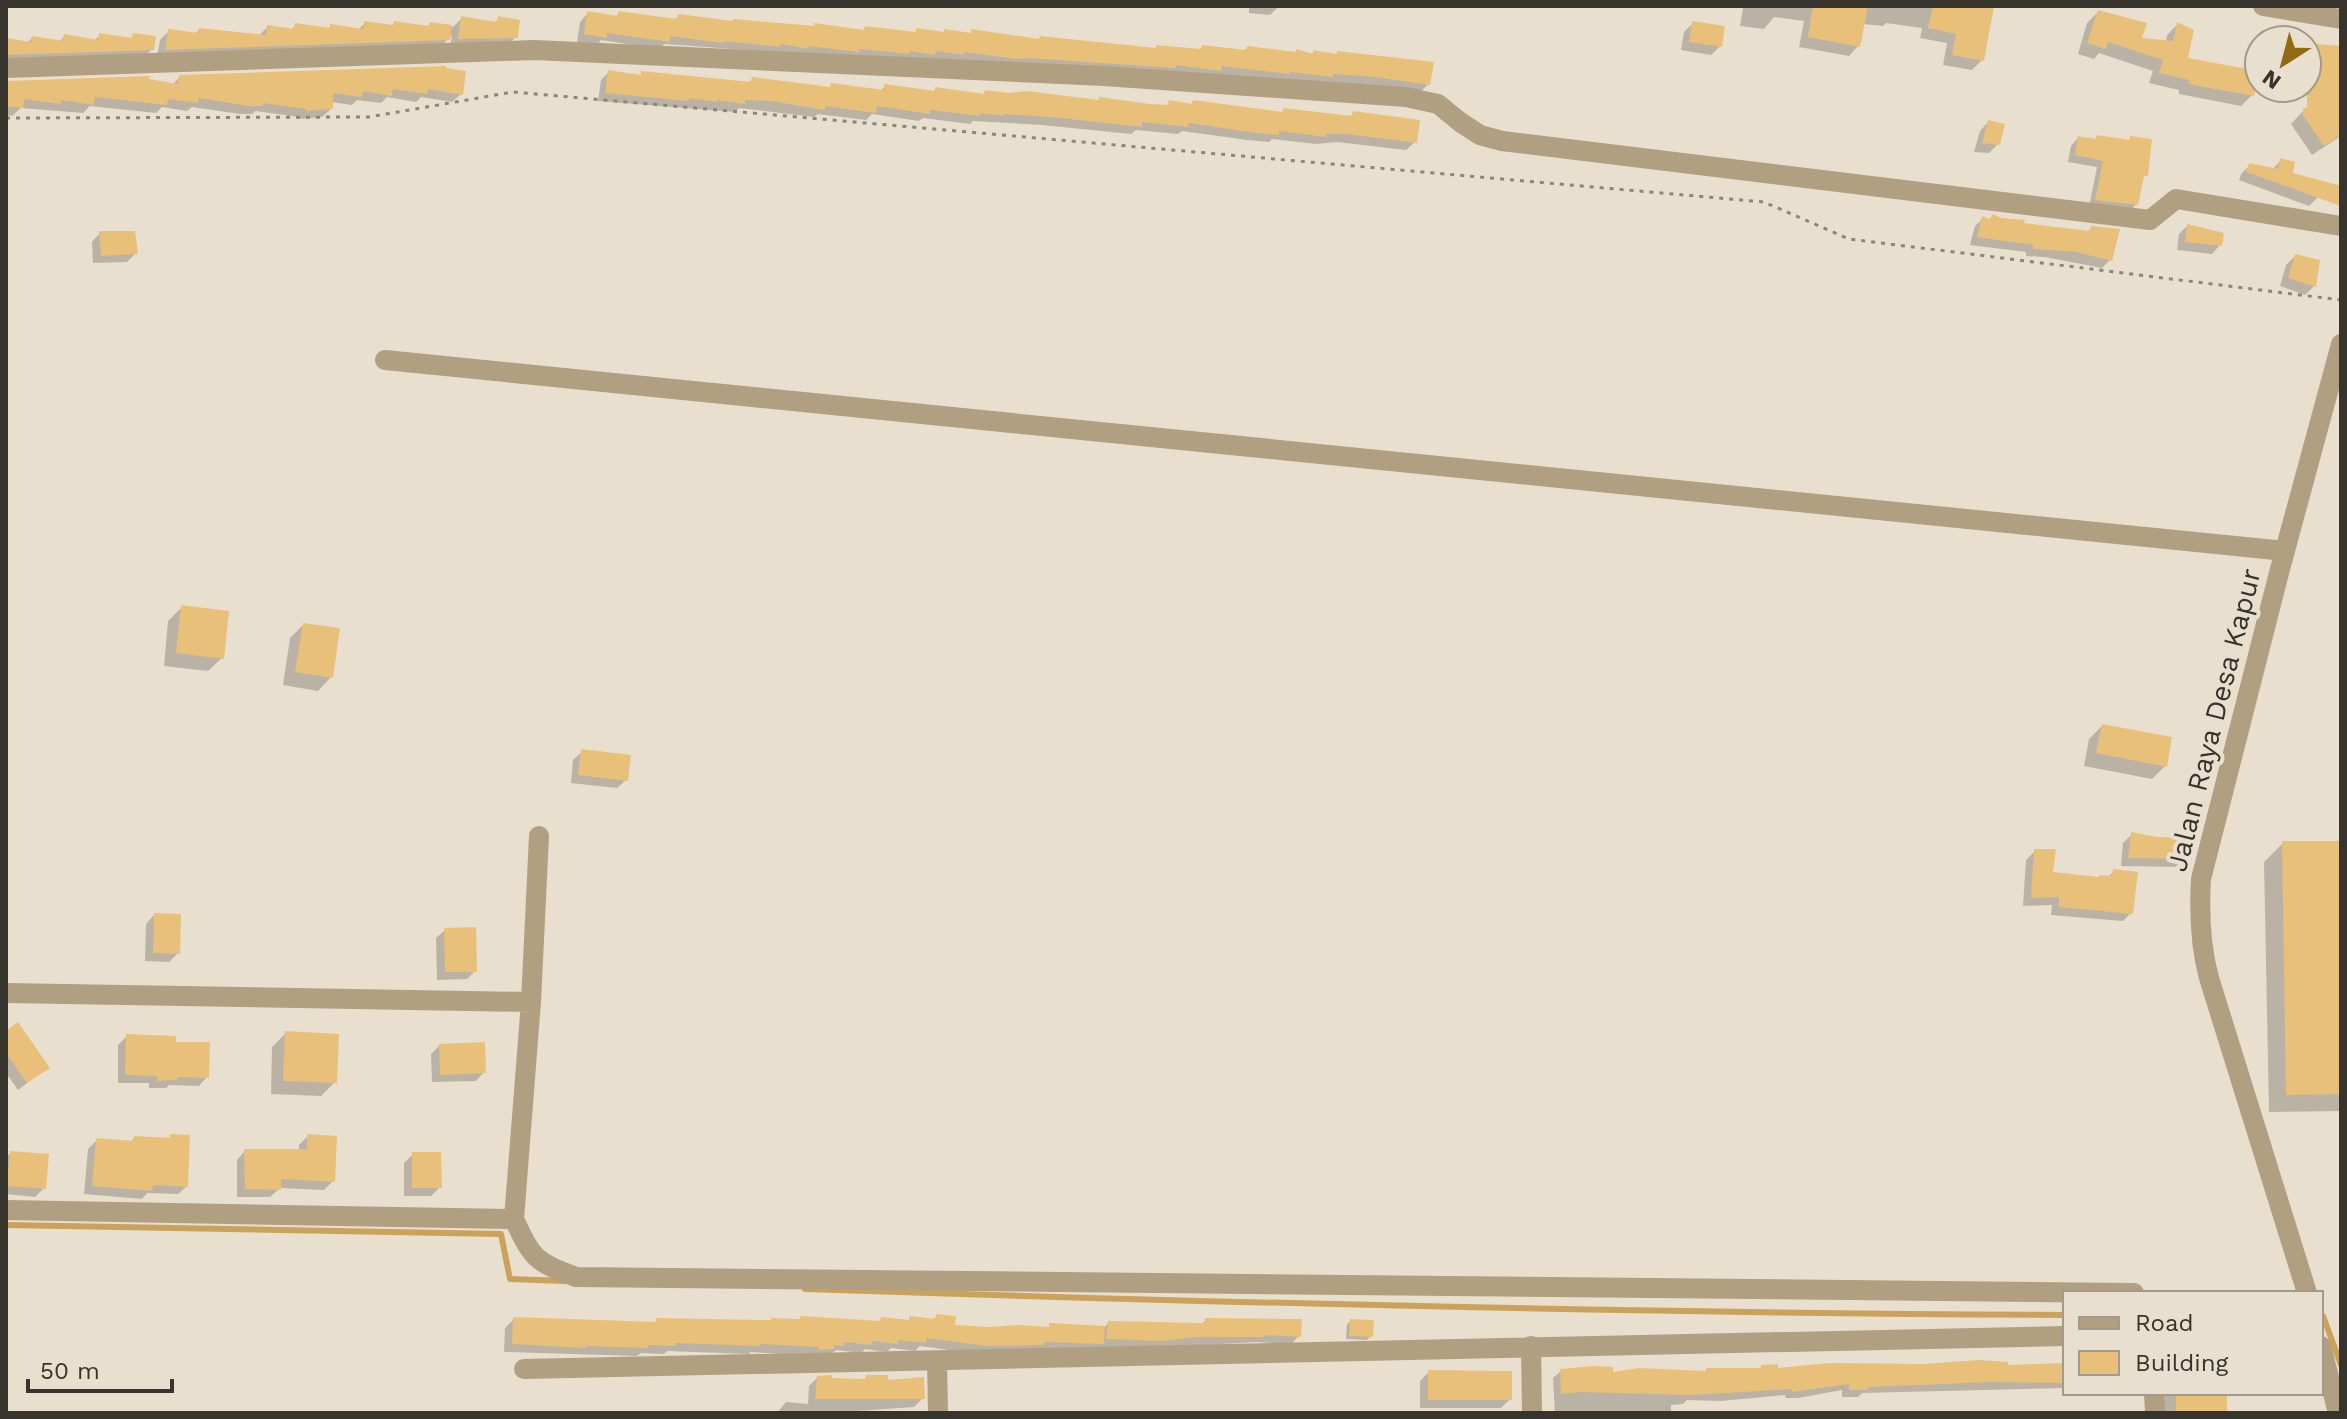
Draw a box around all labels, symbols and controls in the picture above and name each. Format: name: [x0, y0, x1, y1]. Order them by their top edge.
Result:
north arrow: [2243, 24, 2323, 104]
text: N: [2258, 65, 2285, 95]
street label: Jalan Raya Desa Kapur: [2160, 565, 2268, 875]
legend: [2063, 1291, 2323, 1395]
text: Road: [2135, 1309, 2194, 1337]
scale bar: [28, 1343, 172, 1393]
text: Building: [2135, 1349, 2228, 1377]
text: 50 m: [40, 1357, 100, 1385]

